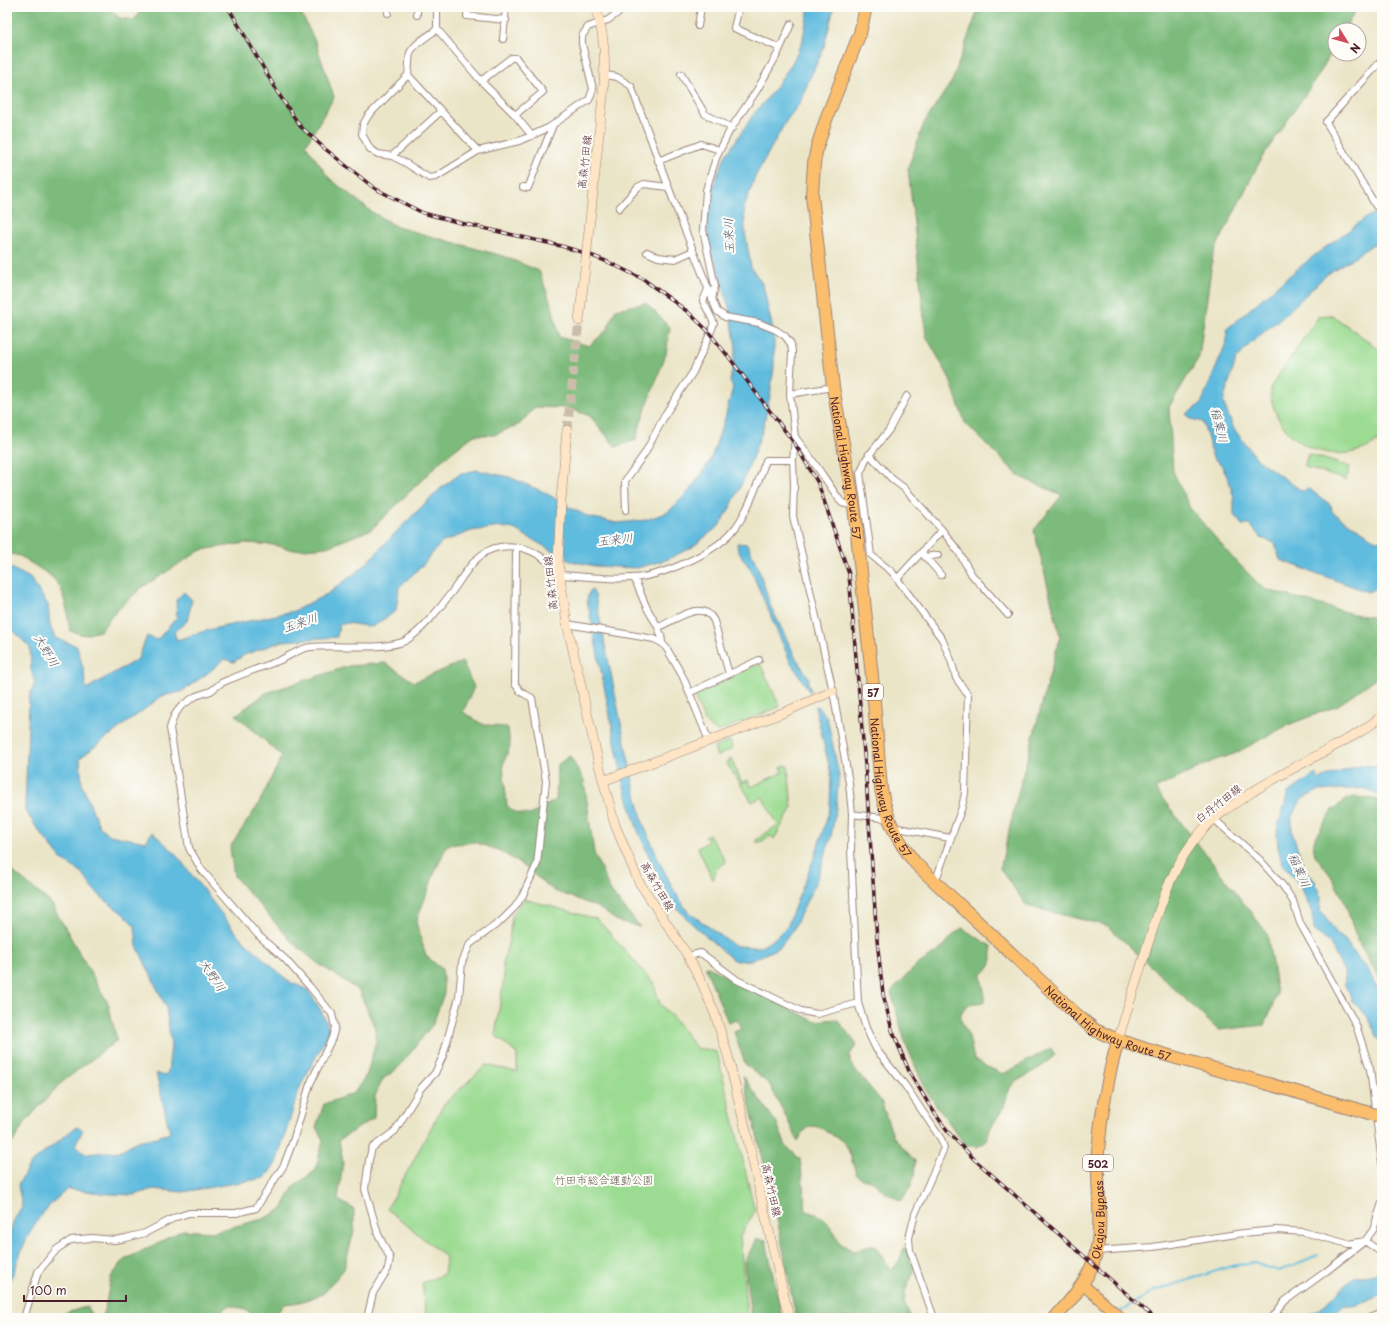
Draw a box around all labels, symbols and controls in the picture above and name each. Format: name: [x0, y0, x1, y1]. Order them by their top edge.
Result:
north arrow: [1327, 22, 1367, 62]
text: N: [1346, 40, 1365, 57]
street label: 高森竹田線: [573, 134, 595, 190]
water label: 玉来川: [718, 218, 738, 254]
street label: National Highway Route 57: [826, 395, 866, 540]
water label: 稲葉川: [1207, 405, 1233, 445]
water label: 玉来川: [596, 528, 634, 550]
street label: 高森竹田線: [539, 555, 561, 611]
water label: 玉来川: [280, 608, 320, 636]
water label: 大野川: [30, 630, 64, 670]
road number: 57: [863, 684, 883, 700]
street label: National Highway Route 57: [867, 717, 916, 861]
street label: 白丹竹田線: [1191, 779, 1245, 827]
water label: 稲葉川: [1285, 850, 1315, 890]
street label: 高森竹田線: [637, 858, 679, 914]
water label: 大野川: [195, 955, 231, 995]
street label: National Highway Route 57: [1041, 981, 1173, 1065]
road number: 502: [1083, 1155, 1113, 1171]
street label: 高森竹田線: [758, 1161, 786, 1219]
park label: 竹田市総合運動公園: [555, 1171, 654, 1188]
street label: Okajou Bypass: [1086, 1180, 1108, 1261]
scale bar: [24, 1277, 126, 1303]
text: 100 m: [30, 1281, 67, 1299]

